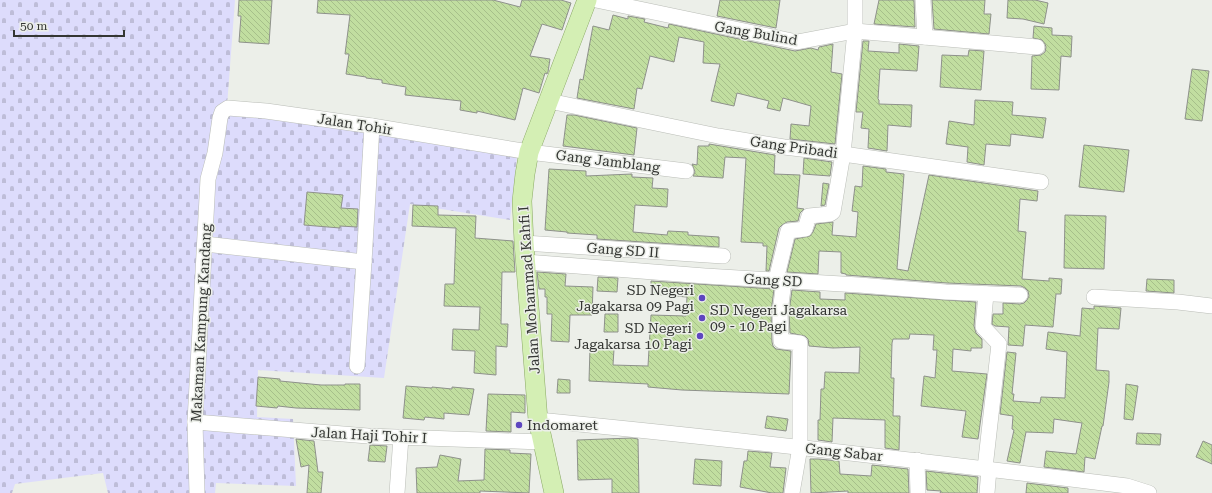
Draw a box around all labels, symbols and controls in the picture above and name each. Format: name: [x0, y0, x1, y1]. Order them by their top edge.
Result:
scale bar: [14, 12, 124, 38]
street label: Gang Bulind: [713, 18, 799, 48]
text: 50 m: [20, 19, 47, 33]
street label: Jalan Tohir: [316, 110, 394, 138]
street label: Gang Pribadi: [749, 133, 839, 161]
street label: Gang Jamblang: [555, 147, 661, 175]
street label: Jalan Mohammad Kahfi I: [515, 205, 543, 375]
street label: Makaman Kampung Kandang: [188, 223, 214, 423]
street label: Gang SD II: [586, 239, 660, 261]
street label: Gang SD: [743, 270, 803, 290]
place label: SD Negeri Jagakarsa 09 Pagi: [576, 282, 695, 314]
marker: SD Negeri Jagakarsa 09 Pagi: [697, 293, 707, 303]
place label: SD Negeri Jagakarsa 09 - 10 Pagi: [710, 302, 848, 334]
marker: SD Negeri Jagakarsa 09 - 10 Pagi: [697, 313, 707, 323]
place label: SD Negeri Jagakarsa 10 Pagi: [574, 320, 693, 352]
marker: SD Negeri Jagakarsa 10 Pagi: [695, 331, 705, 341]
place label: Indomaret: [527, 417, 598, 433]
marker: Indomaret: [514, 420, 524, 430]
street label: Jalan Haji Tohir I: [311, 424, 427, 446]
street label: Gang Sabar: [804, 440, 884, 464]

